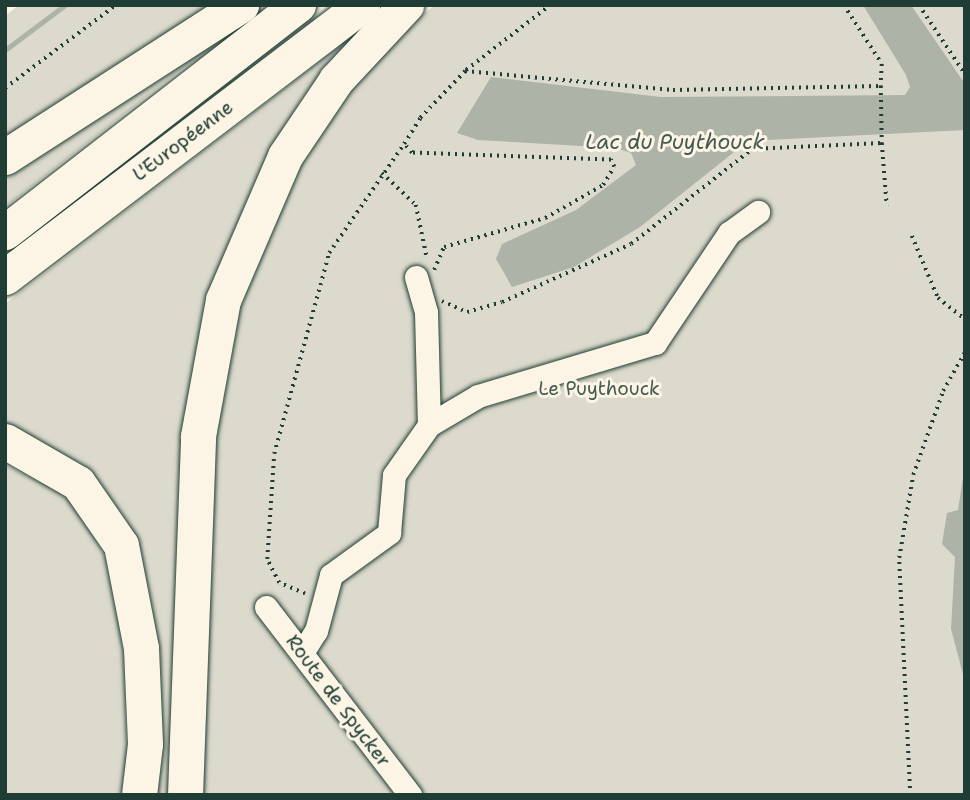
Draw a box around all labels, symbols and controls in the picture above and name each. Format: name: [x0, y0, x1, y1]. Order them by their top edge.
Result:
street label: L'Européenne: [128, 96, 238, 186]
water label: Lac du Puythouck: [585, 129, 765, 155]
park label: Le Puythouck: [538, 378, 660, 400]
street label: Route de Spycker: [281, 630, 395, 772]

